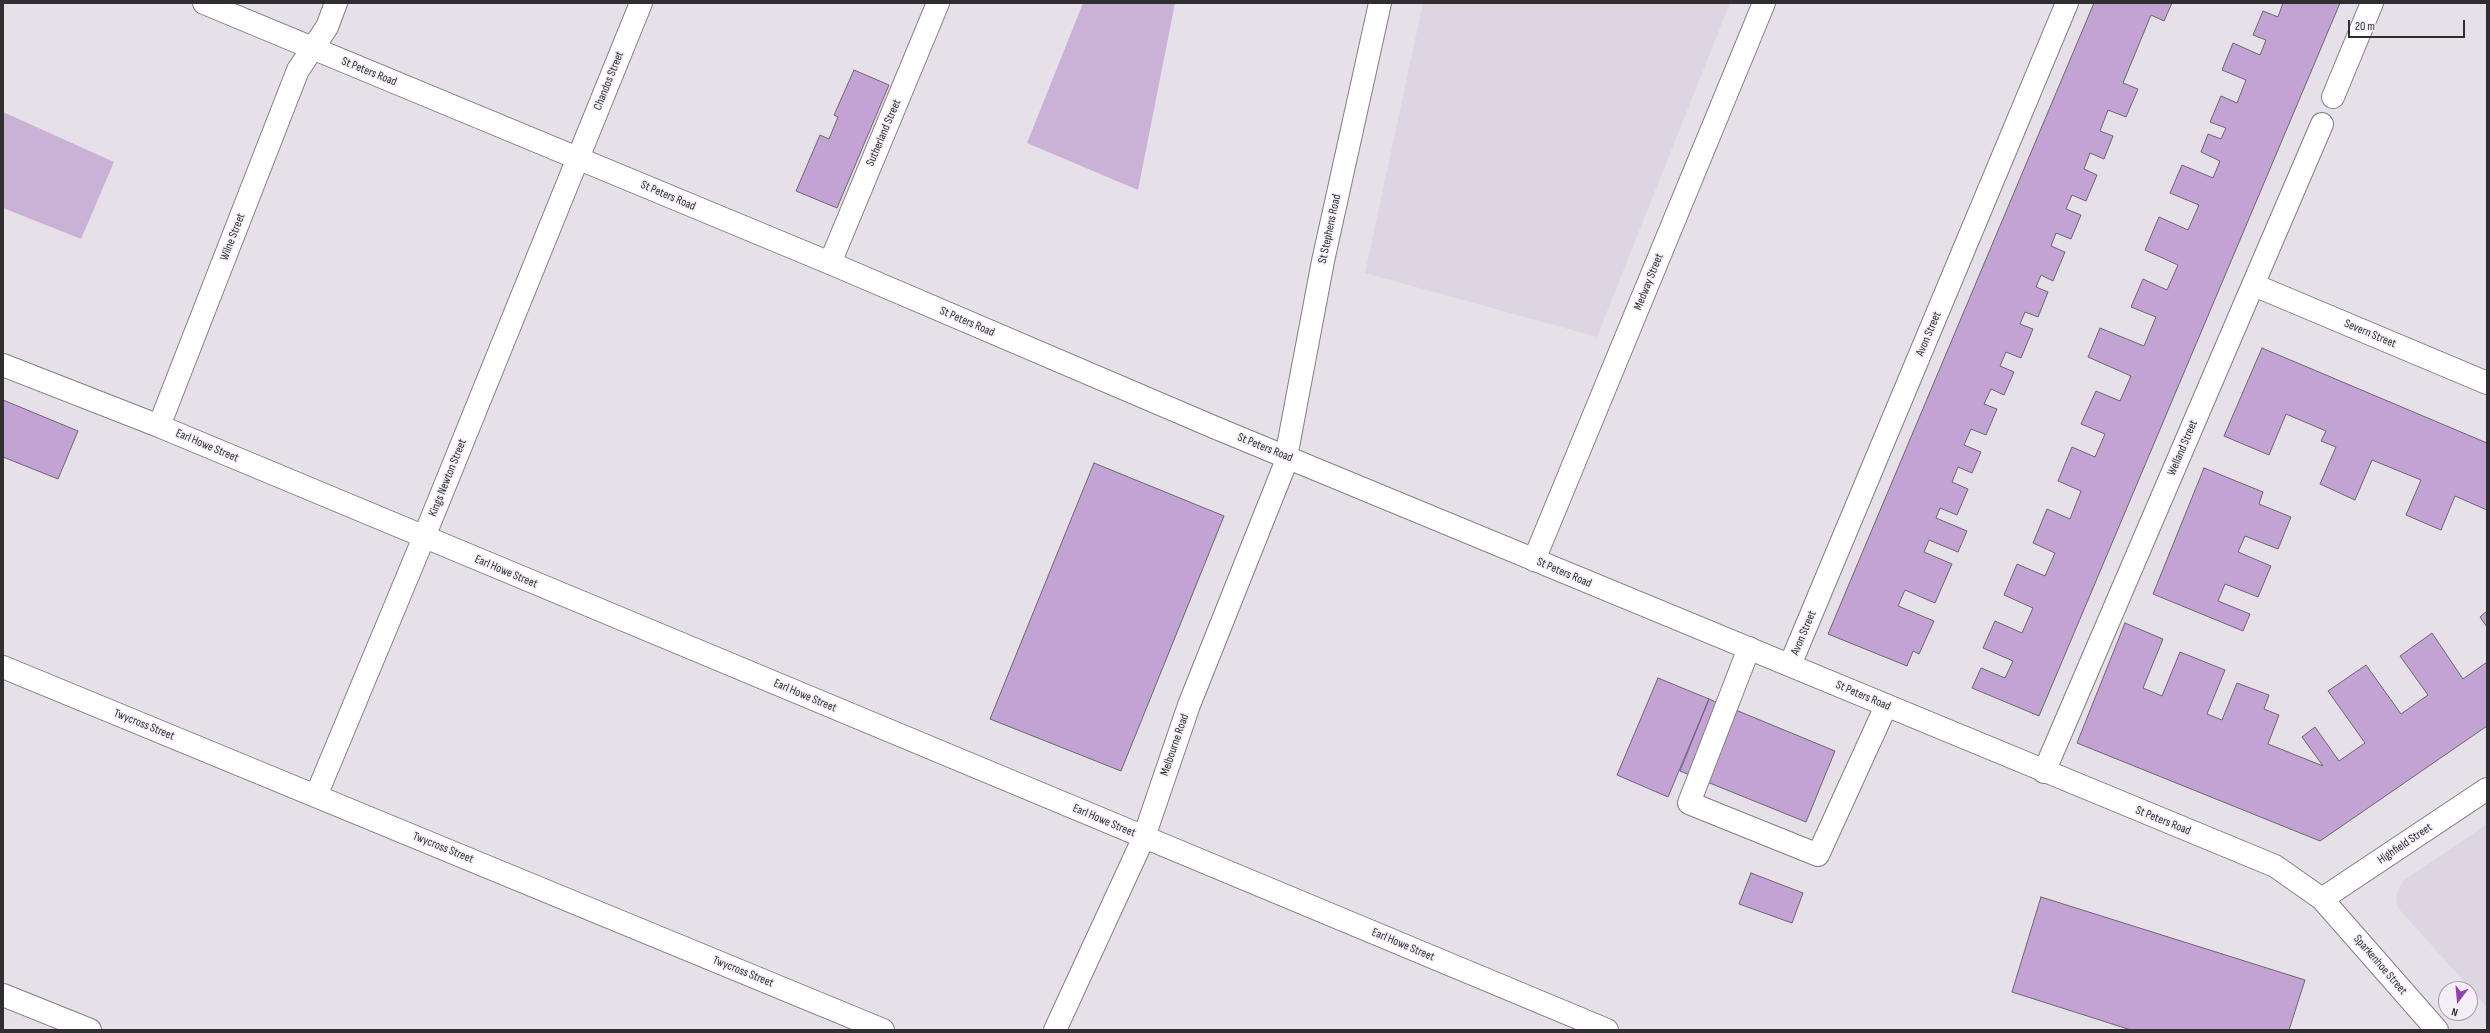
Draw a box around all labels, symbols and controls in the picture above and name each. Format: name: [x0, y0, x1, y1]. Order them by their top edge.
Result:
scale bar: [2350, 12, 2467, 38]
text: 20 m: [2355, 19, 2375, 34]
street label: Chandos Street: [591, 49, 627, 113]
street label: St Peters Road: [339, 54, 399, 90]
street label: Sutherland Street: [863, 97, 905, 169]
street label: St Peters Road: [638, 178, 698, 214]
street label: St Stephens Road: [1316, 193, 1344, 265]
street label: Wilne Street: [217, 211, 249, 263]
street label: Medway Street: [1631, 252, 1667, 312]
street label: St Peters Road: [937, 304, 997, 340]
street label: Avon Street: [1913, 310, 1945, 358]
street label: Severn Street: [2342, 317, 2398, 351]
street label: Welland Street: [2165, 418, 2201, 478]
street label: Earl Howe Street: [173, 426, 241, 466]
street label: St Peters Road: [1235, 430, 1295, 466]
street label: Kings Newton Street: [426, 437, 470, 519]
street label: Earl Howe Street: [472, 552, 540, 592]
street label: St Peters Road: [1534, 555, 1594, 591]
street label: Avon Street: [1788, 609, 1820, 657]
street label: Earl Howe Street: [771, 676, 839, 716]
street label: St Peters Road: [1833, 678, 1893, 714]
street label: Twycross Street: [112, 706, 176, 744]
street label: Melbourne Road: [1158, 712, 1192, 778]
street label: Earl Howe Street: [1070, 801, 1138, 841]
street label: St Peters Road: [2133, 803, 2193, 839]
street label: Highfield Street: [2375, 820, 2435, 868]
street label: Twycross Street: [411, 829, 475, 867]
street label: Earl Howe Street: [1369, 925, 1437, 965]
street label: Sparkenhoe Street: [2350, 932, 2410, 998]
street label: Twycross Street: [711, 953, 775, 991]
north arrow: [2438, 981, 2478, 1021]
text: N: [2450, 1005, 2459, 1019]

